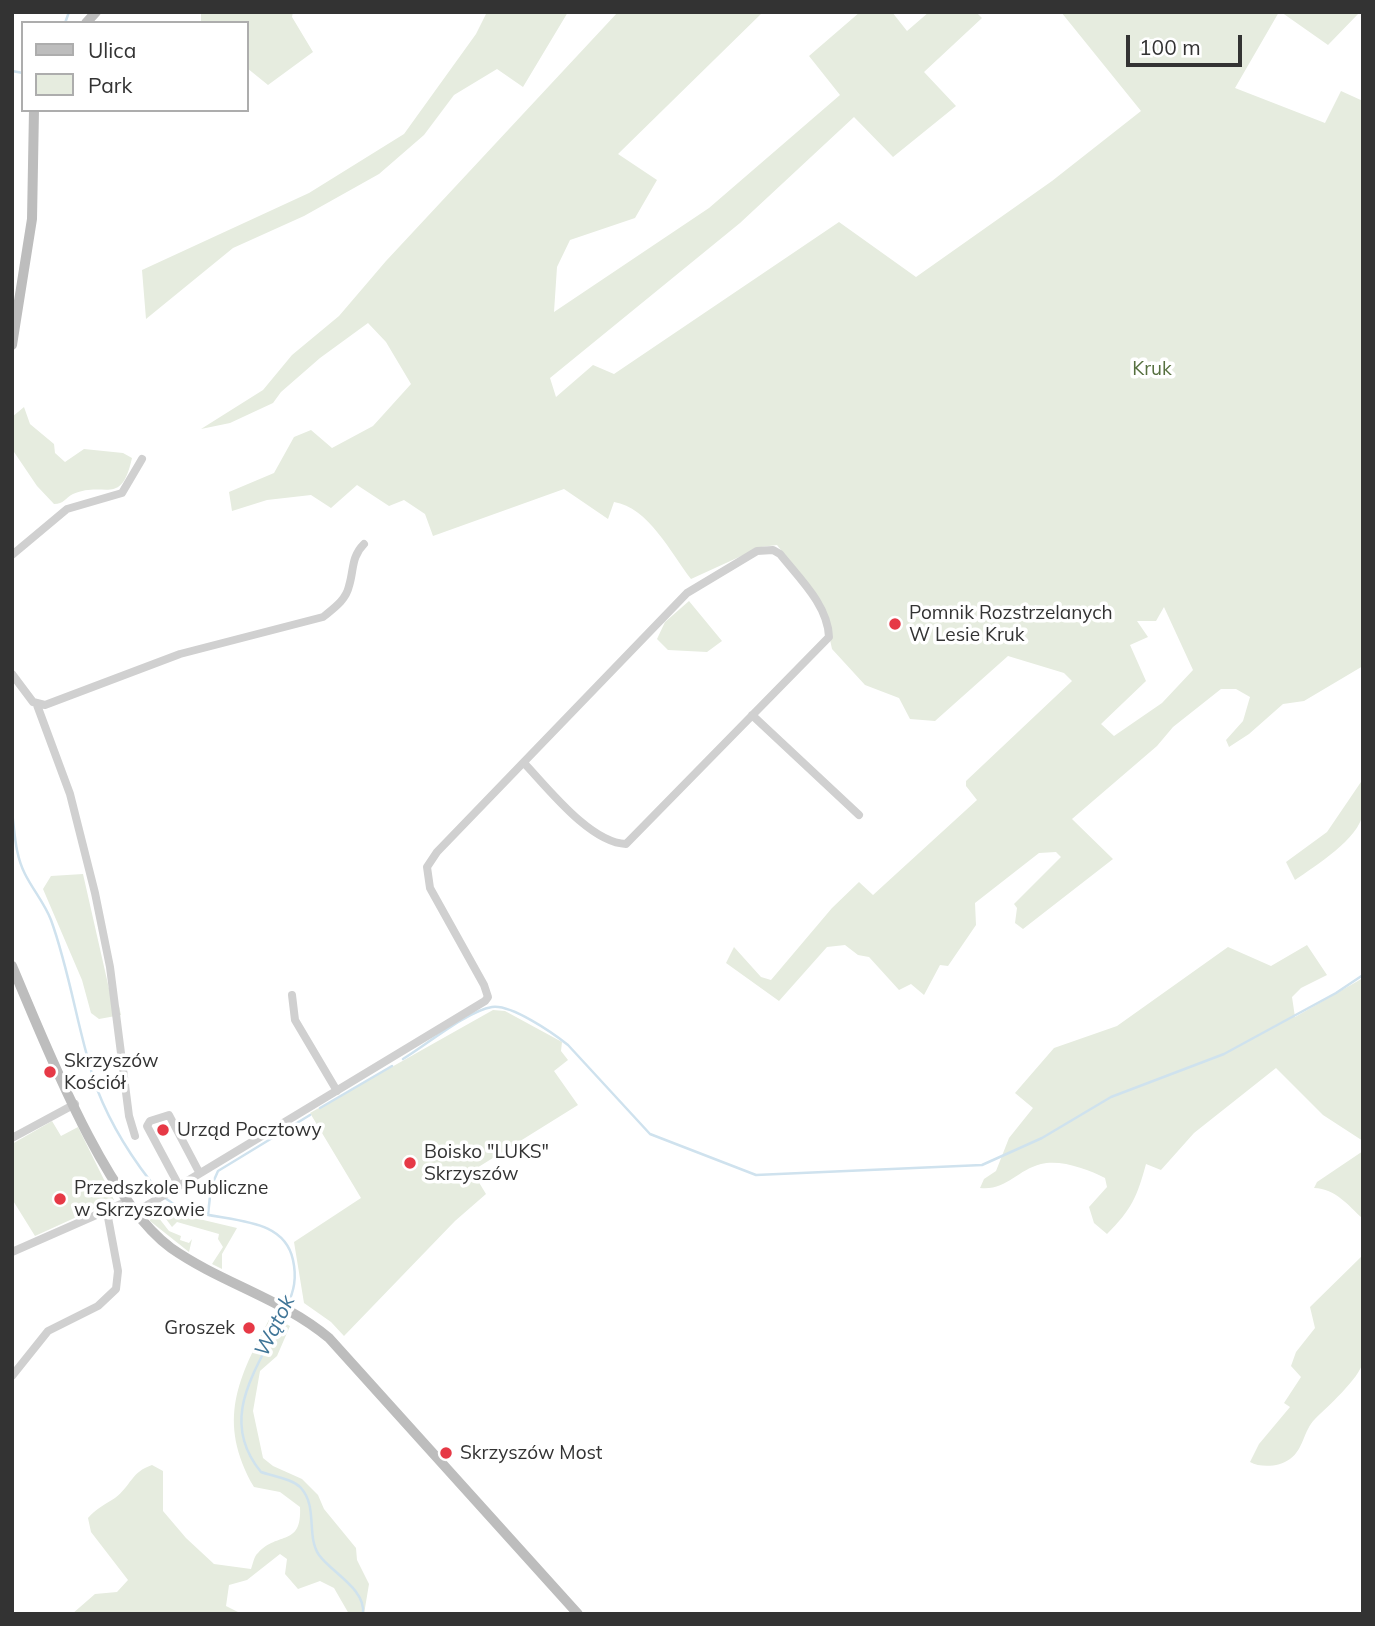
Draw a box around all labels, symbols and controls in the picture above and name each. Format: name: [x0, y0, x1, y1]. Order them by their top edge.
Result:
legend: [21, 21, 248, 112]
scale bar: [1130, 21, 1246, 65]
text: 100 m: [1139, 34, 1201, 60]
text: Ulica: [88, 37, 136, 63]
text: Park: [88, 72, 132, 98]
park label: Kruk: [1132, 358, 1172, 380]
place label: Pomnik Rozstrzelanych W Lesie Kruk: [909, 602, 1113, 646]
marker: Pomnik Rozstrzelanych W Lesie Kruk: [887, 616, 903, 632]
place label: Skrzyszów Kościół: [64, 1050, 158, 1094]
marker: Skrzyszów Kościół: [42, 1064, 58, 1080]
place label: Urząd Pocztowy: [177, 1119, 321, 1141]
marker: Urząd Pocztowy: [155, 1122, 171, 1138]
place label: Boisko "LUKS" Skrzyszów: [424, 1141, 549, 1185]
marker: Boisko "LUKS" Skrzyszów: [402, 1155, 418, 1171]
place label: Przedszkole Publiczne w Skrzyszowie: [74, 1177, 268, 1221]
marker: Przedszkole Publiczne w Skrzyszowie: [52, 1191, 68, 1207]
water label: Wątok: [249, 1291, 301, 1361]
place label: Groszek: [164, 1317, 235, 1339]
marker: Groszek: [241, 1320, 257, 1336]
place label: Skrzyszów Most: [460, 1442, 603, 1464]
marker: Skrzyszów Most: [438, 1445, 454, 1461]

